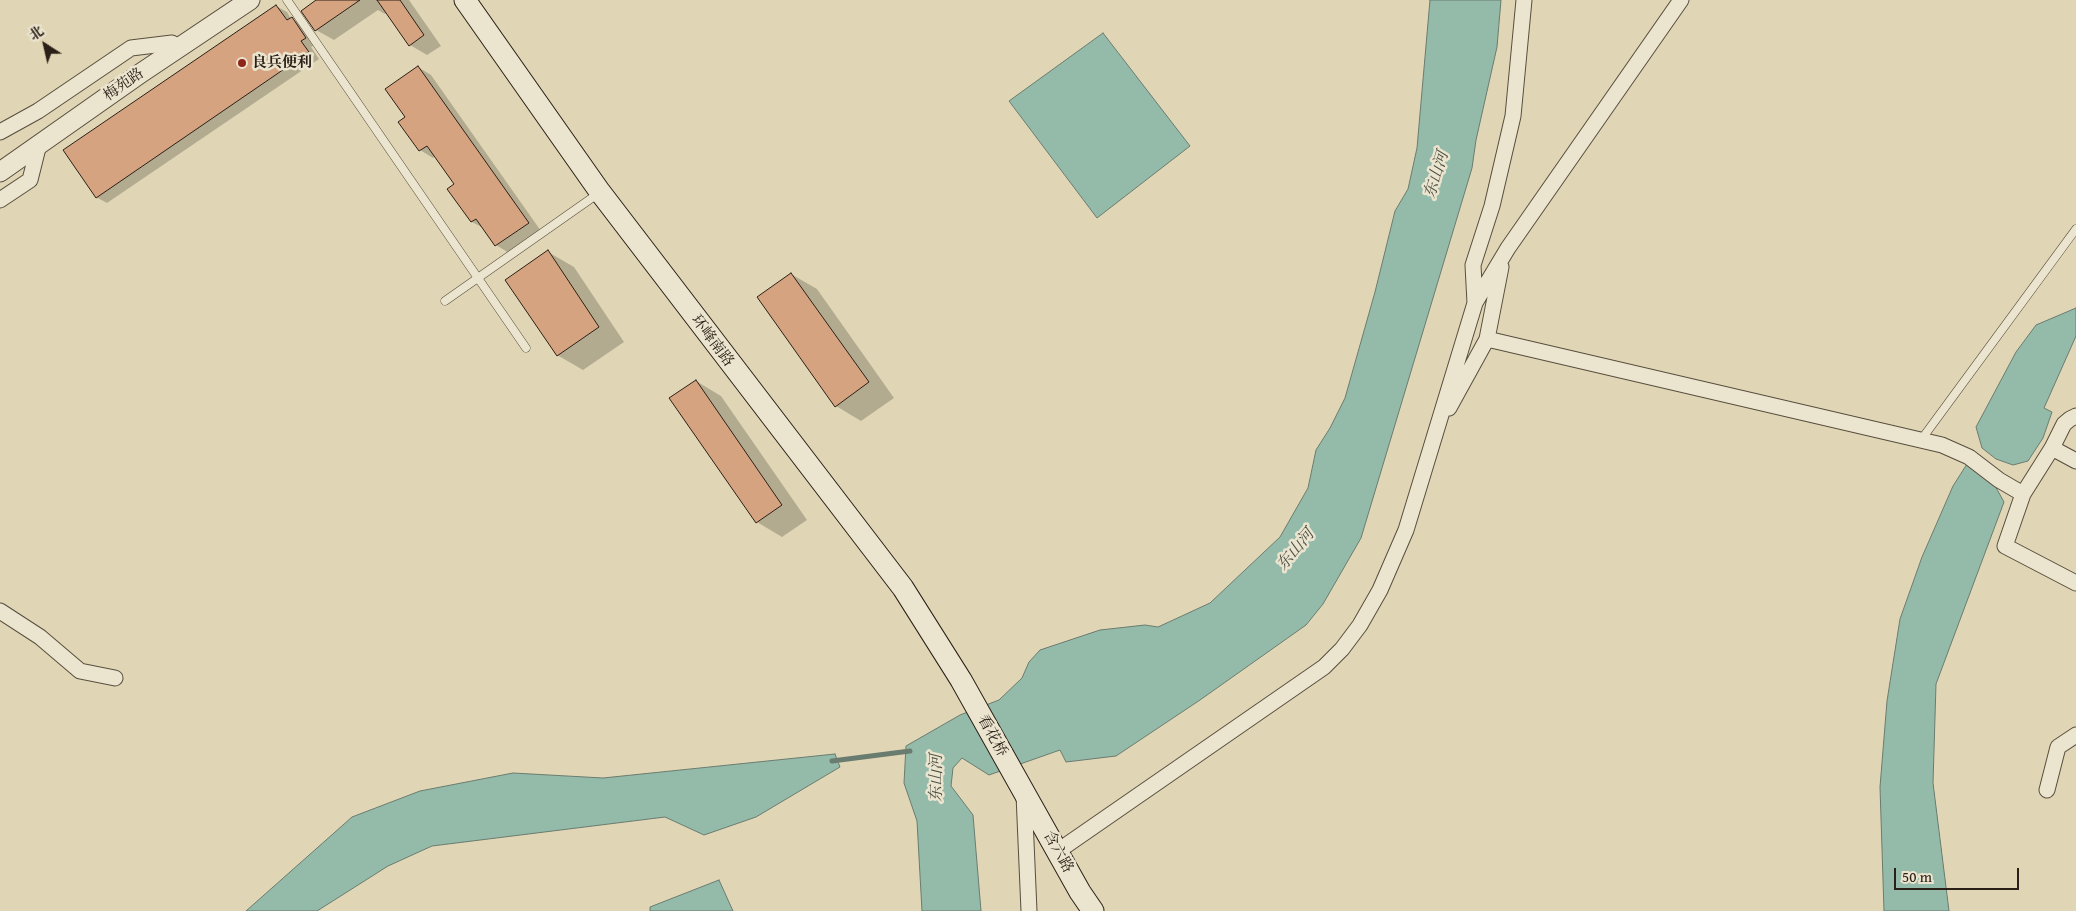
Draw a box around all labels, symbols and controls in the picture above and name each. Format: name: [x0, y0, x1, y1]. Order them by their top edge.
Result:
north arrow: [20, 20, 70, 70]
text: 北: [25, 21, 48, 45]
place label: 良兵便利: [252, 54, 312, 72]
marker: 良兵便利: [236, 57, 248, 69]
street label: 梅苑路: [100, 65, 148, 105]
water label: 东山河: [1421, 149, 1453, 201]
street label: 环峰南路: [687, 312, 737, 370]
water label: 东山河: [1273, 525, 1319, 575]
street label: 看花桥: [973, 712, 1011, 760]
water label: 东山河: [927, 754, 947, 802]
street label: 含六路: [1039, 828, 1077, 876]
scale bar: [1896, 858, 2021, 890]
text: 50 m: [1902, 866, 1932, 887]

